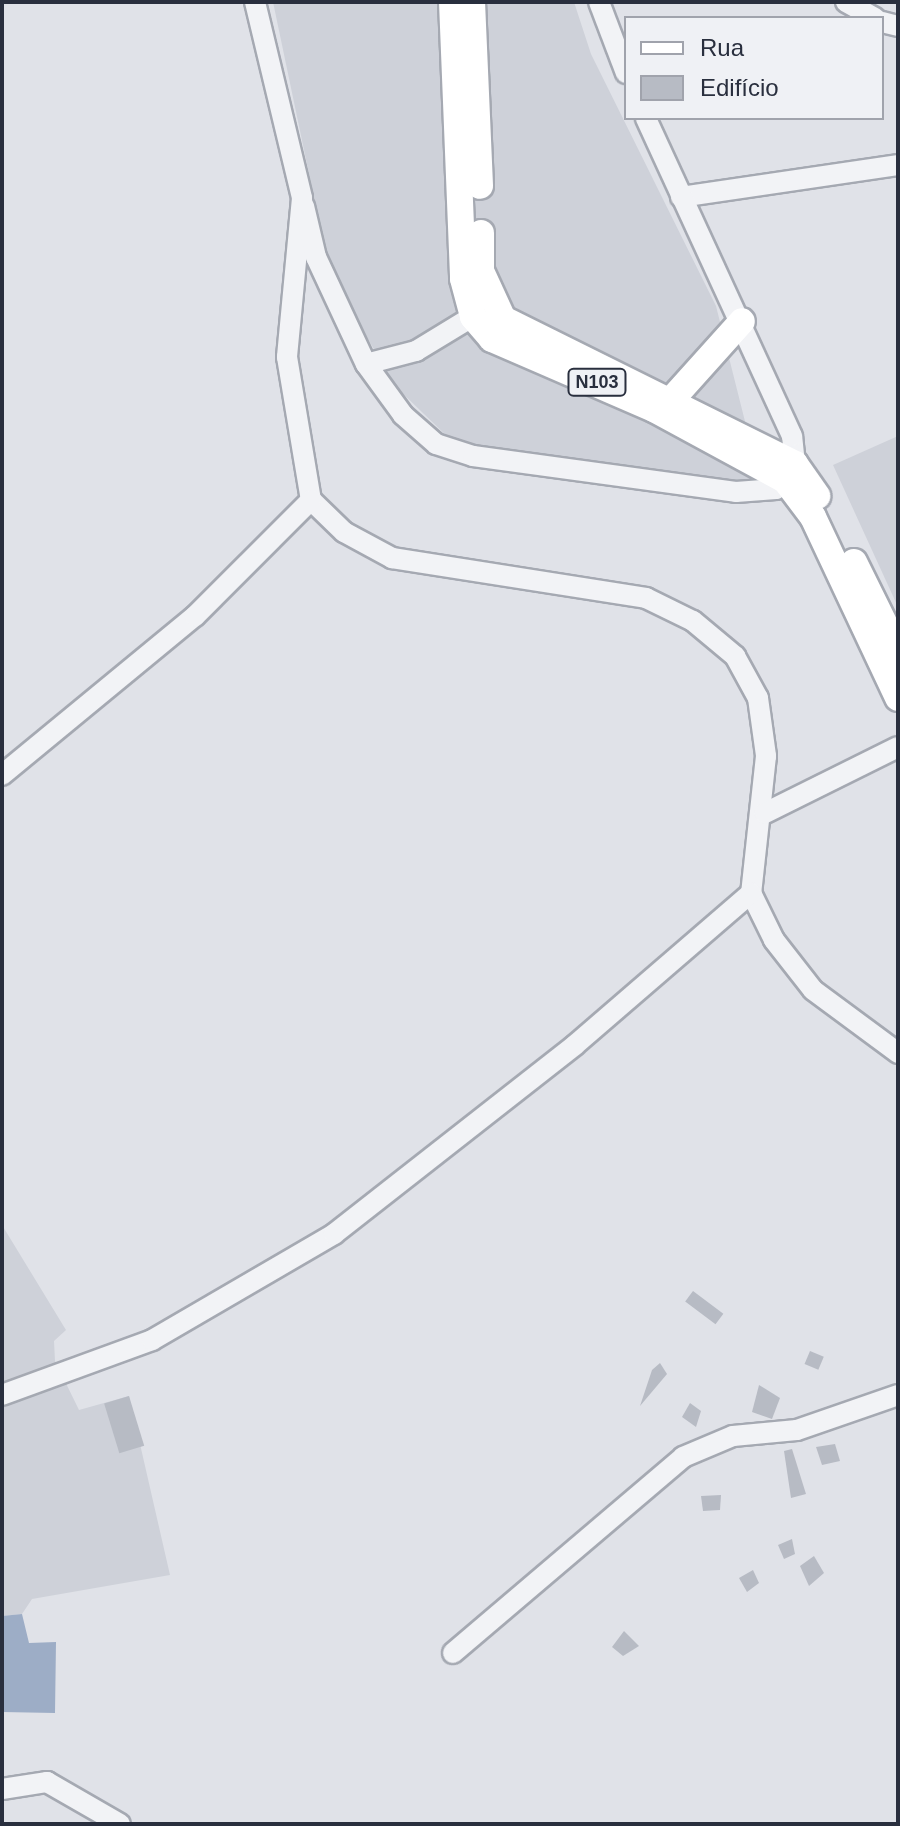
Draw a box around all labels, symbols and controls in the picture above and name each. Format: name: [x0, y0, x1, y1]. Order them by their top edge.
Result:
legend: [624, 16, 884, 120]
text: Rua: [700, 34, 744, 61]
text: Edifício: [700, 74, 779, 101]
road number: N103: [567, 368, 627, 396]

